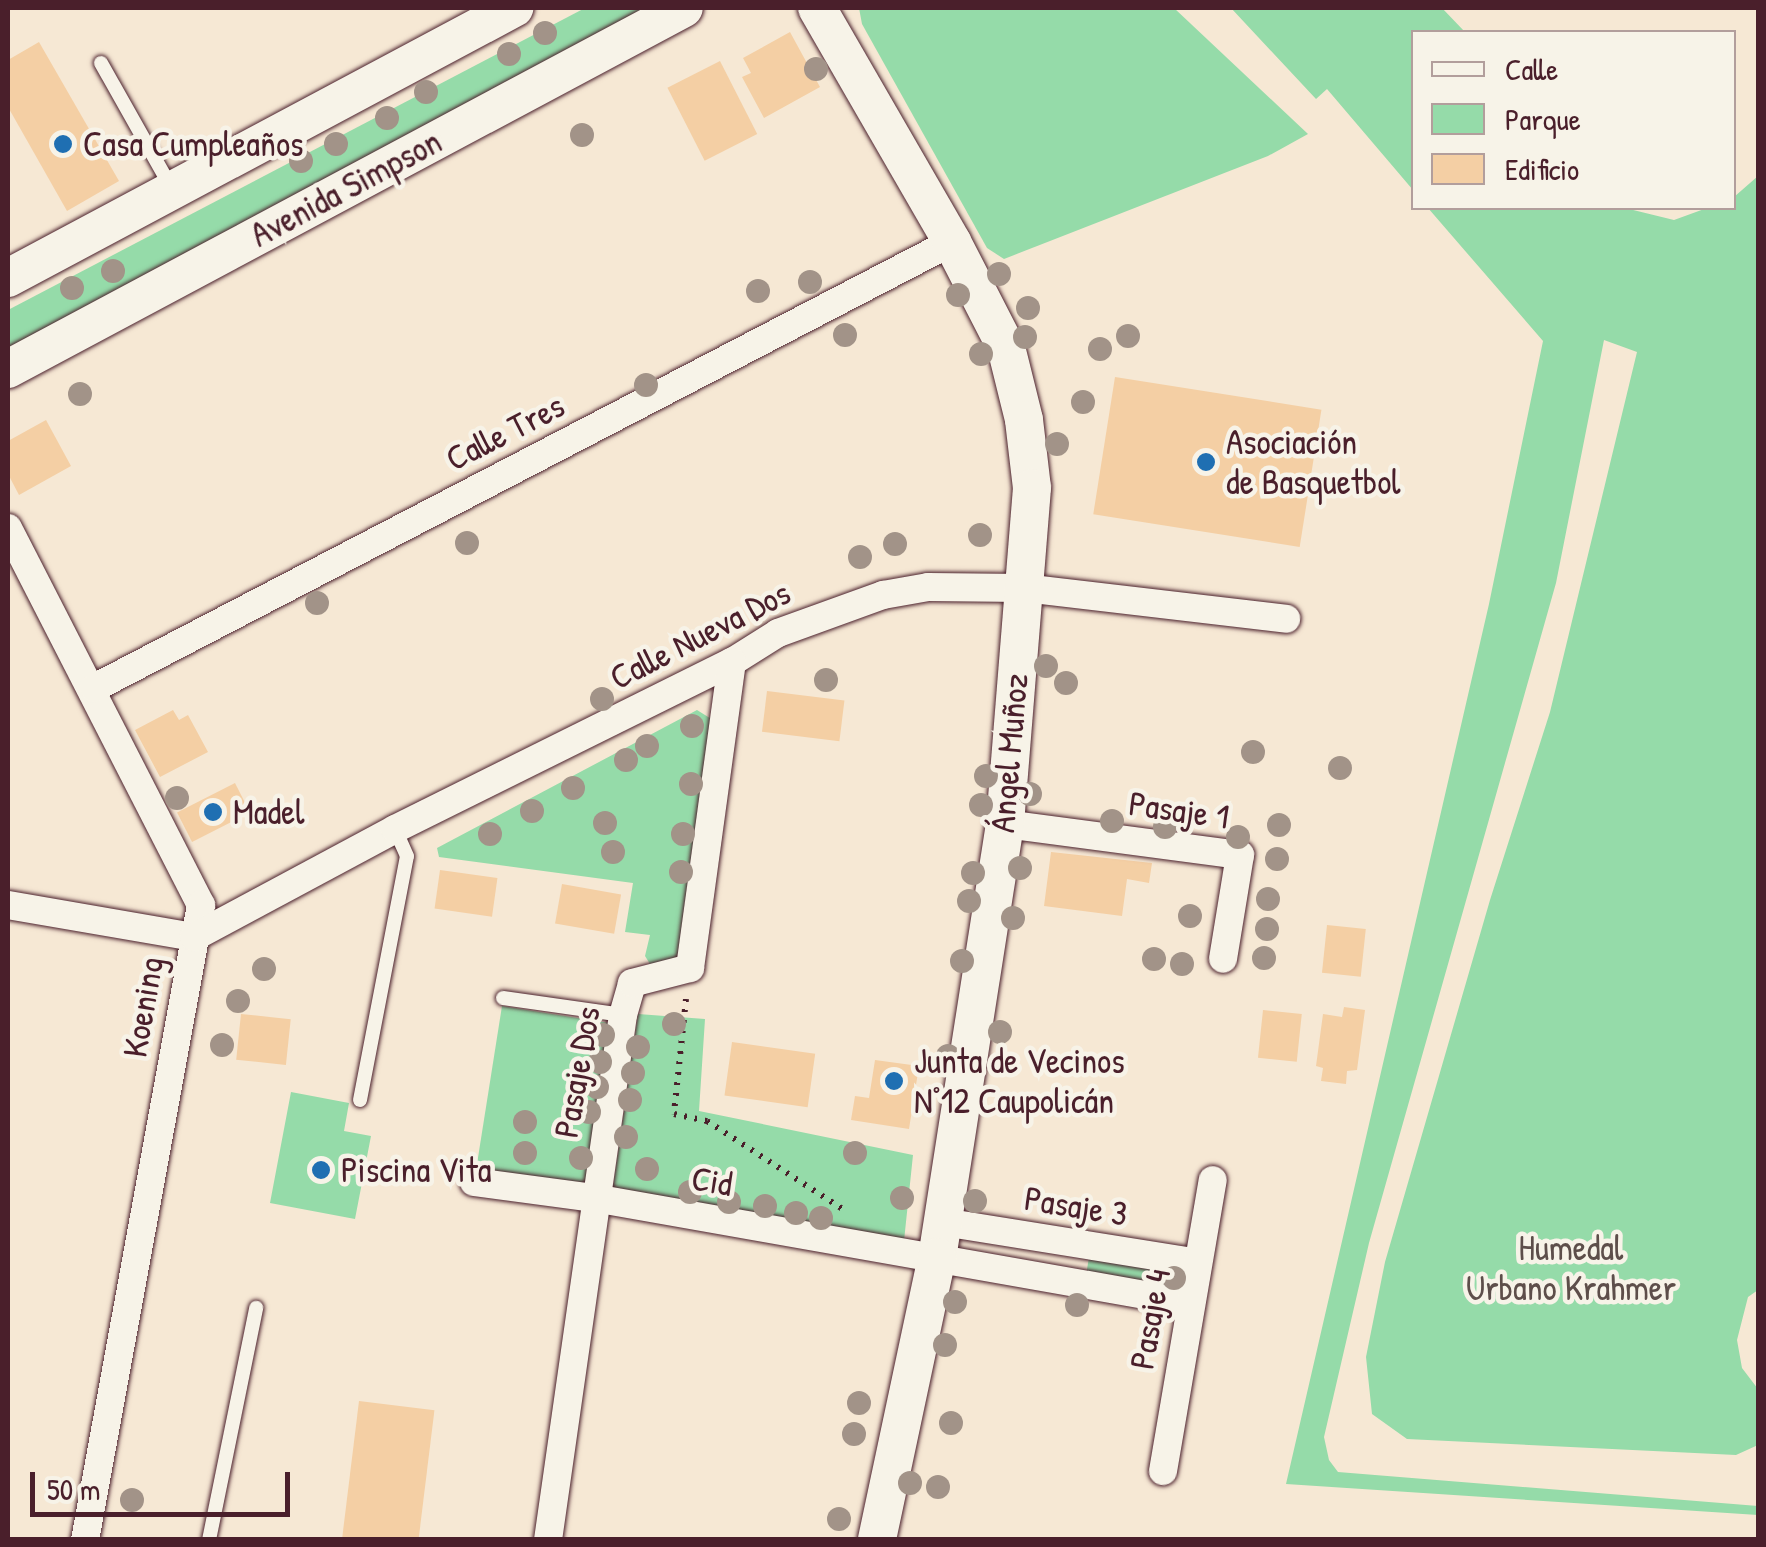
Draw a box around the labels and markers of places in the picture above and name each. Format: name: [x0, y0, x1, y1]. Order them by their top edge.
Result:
place label: Casa Cumpleaños: [83, 123, 303, 165]
marker: Casa Cumpleaños: [52, 133, 74, 155]
place label: Asociación de Basquetbol: [1226, 421, 1401, 503]
marker: Asociación de Basquetbol: [1195, 451, 1217, 473]
place label: Madel: [233, 791, 304, 833]
marker: Madel: [202, 801, 224, 823]
place label: Junta de Vecinos N°12 Caupolicán: [914, 1040, 1125, 1122]
marker: Junta de Vecinos N°12 Caupolicán: [883, 1070, 905, 1092]
place label: Piscina Vita: [341, 1149, 491, 1191]
marker: Piscina Vita: [310, 1159, 332, 1181]

